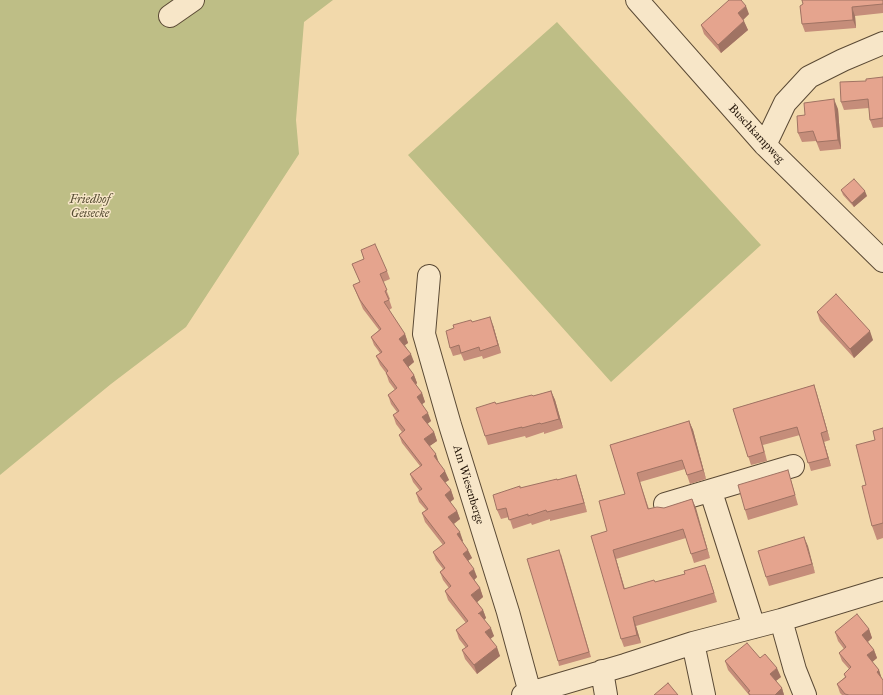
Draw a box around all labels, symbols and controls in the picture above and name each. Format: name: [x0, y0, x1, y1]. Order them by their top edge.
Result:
street label: Buschkampweg: [725, 101, 787, 167]
park label: Friedhof Geisecke: [70, 193, 110, 221]
street label: Am Wiesenberge: [449, 444, 487, 526]

